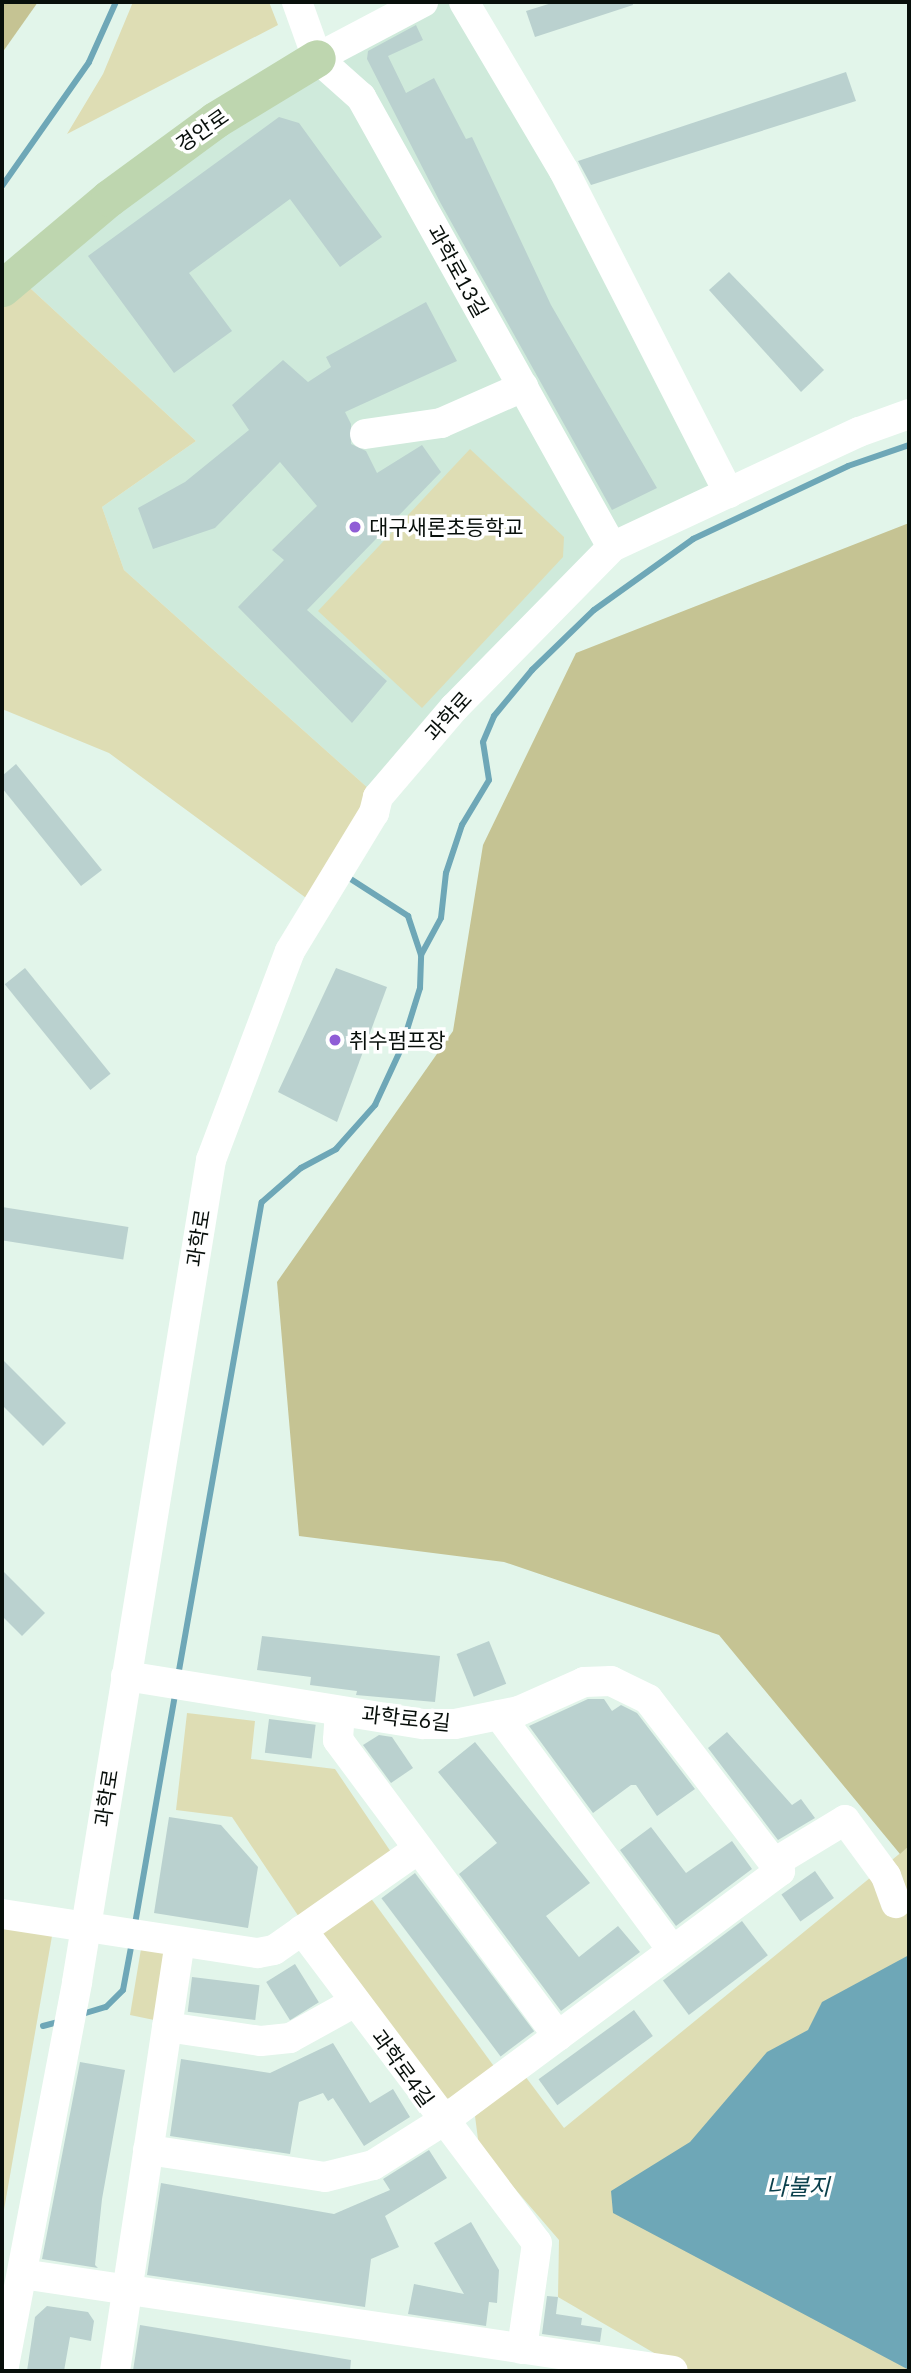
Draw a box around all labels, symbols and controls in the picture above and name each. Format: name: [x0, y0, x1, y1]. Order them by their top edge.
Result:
street label: 경안로: [171, 103, 233, 157]
street label: 과학로13길: [422, 220, 494, 322]
place label: 대구새론초등학교: [369, 514, 524, 540]
marker: 대구새론초등학교: [347, 519, 363, 535]
street label: 과학로: [419, 686, 477, 746]
place label: 취수펌프장: [349, 1027, 446, 1053]
marker: 취수펌프장: [327, 1032, 343, 1048]
street label: 과학로: [181, 1207, 215, 1269]
street label: 과학로6길: [360, 1701, 452, 1735]
street label: 과학로: [89, 1767, 123, 1829]
street label: 과학로4길: [367, 2024, 439, 2112]
water label: 나불지: [766, 2172, 830, 2200]

